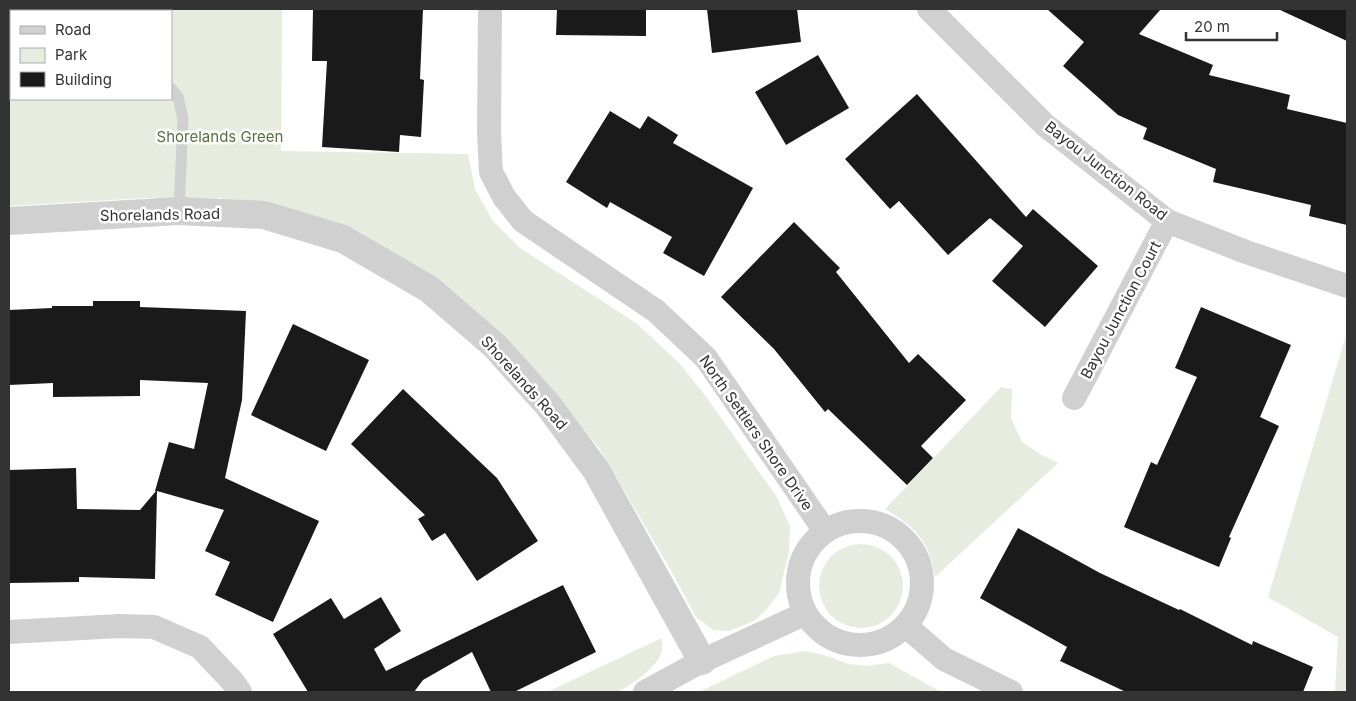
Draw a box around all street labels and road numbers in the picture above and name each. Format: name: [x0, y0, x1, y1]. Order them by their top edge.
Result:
street label: Bayou Junction Road: [1041, 117, 1171, 224]
street label: Shorelands Road: [100, 204, 220, 225]
street label: Bayou Junction Court: [1076, 238, 1165, 382]
street label: Shorelands Road: [477, 332, 572, 434]
street label: North Settlers Shore Drive: [696, 351, 817, 514]

